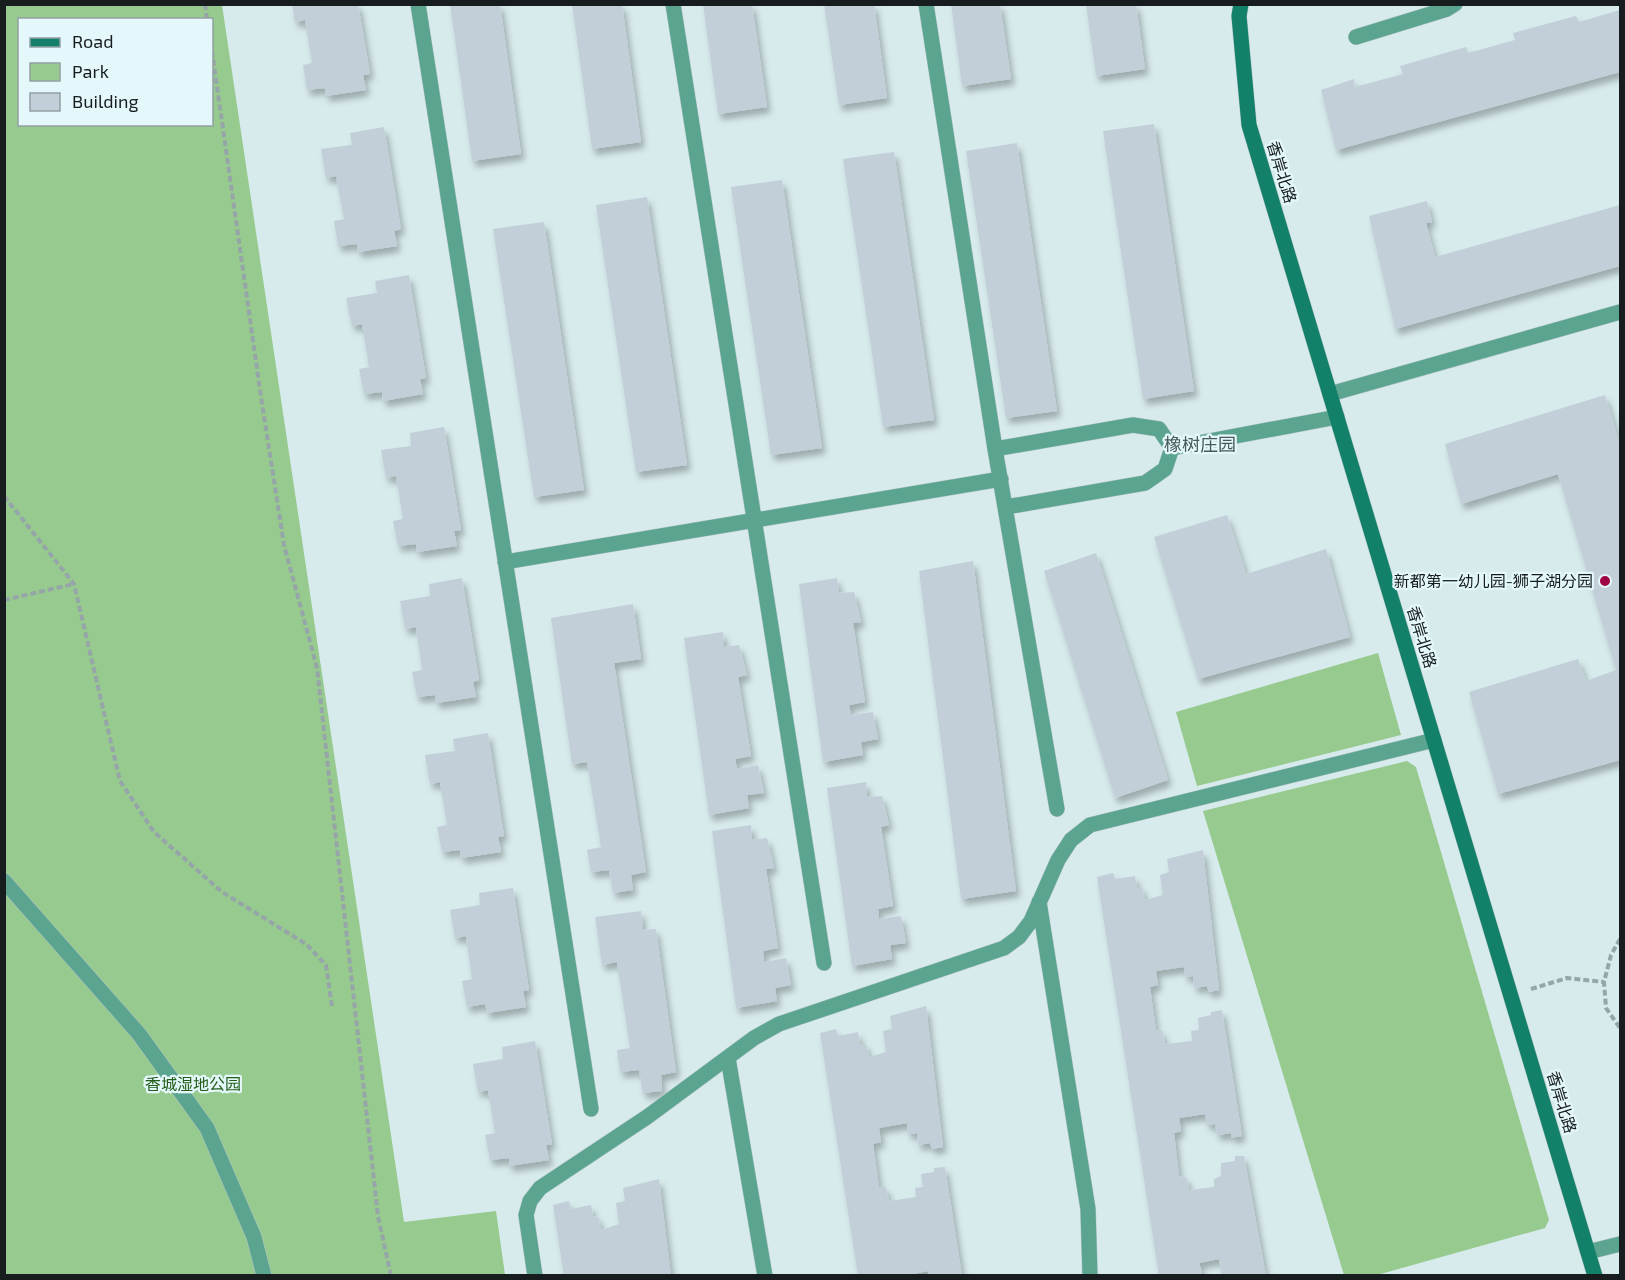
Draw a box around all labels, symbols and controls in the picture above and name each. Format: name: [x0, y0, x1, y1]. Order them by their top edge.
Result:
legend: [18, 18, 213, 126]
text: Road: [72, 30, 113, 52]
text: Park: [72, 60, 109, 82]
text: Building: [72, 90, 139, 112]
street label: 香岸北路: [1264, 138, 1301, 205]
district label: 橡树庄园: [1164, 433, 1236, 455]
place label: 新都第一幼儿园-狮子湖分园: [1394, 571, 1593, 590]
marker: 新都第一幼儿园-狮子湖分园: [1598, 574, 1612, 588]
street label: 香岸北路: [1404, 603, 1441, 670]
street label: 香岸北路: [1544, 1068, 1581, 1135]
park label: 香城湿地公园: [145, 1074, 241, 1093]

